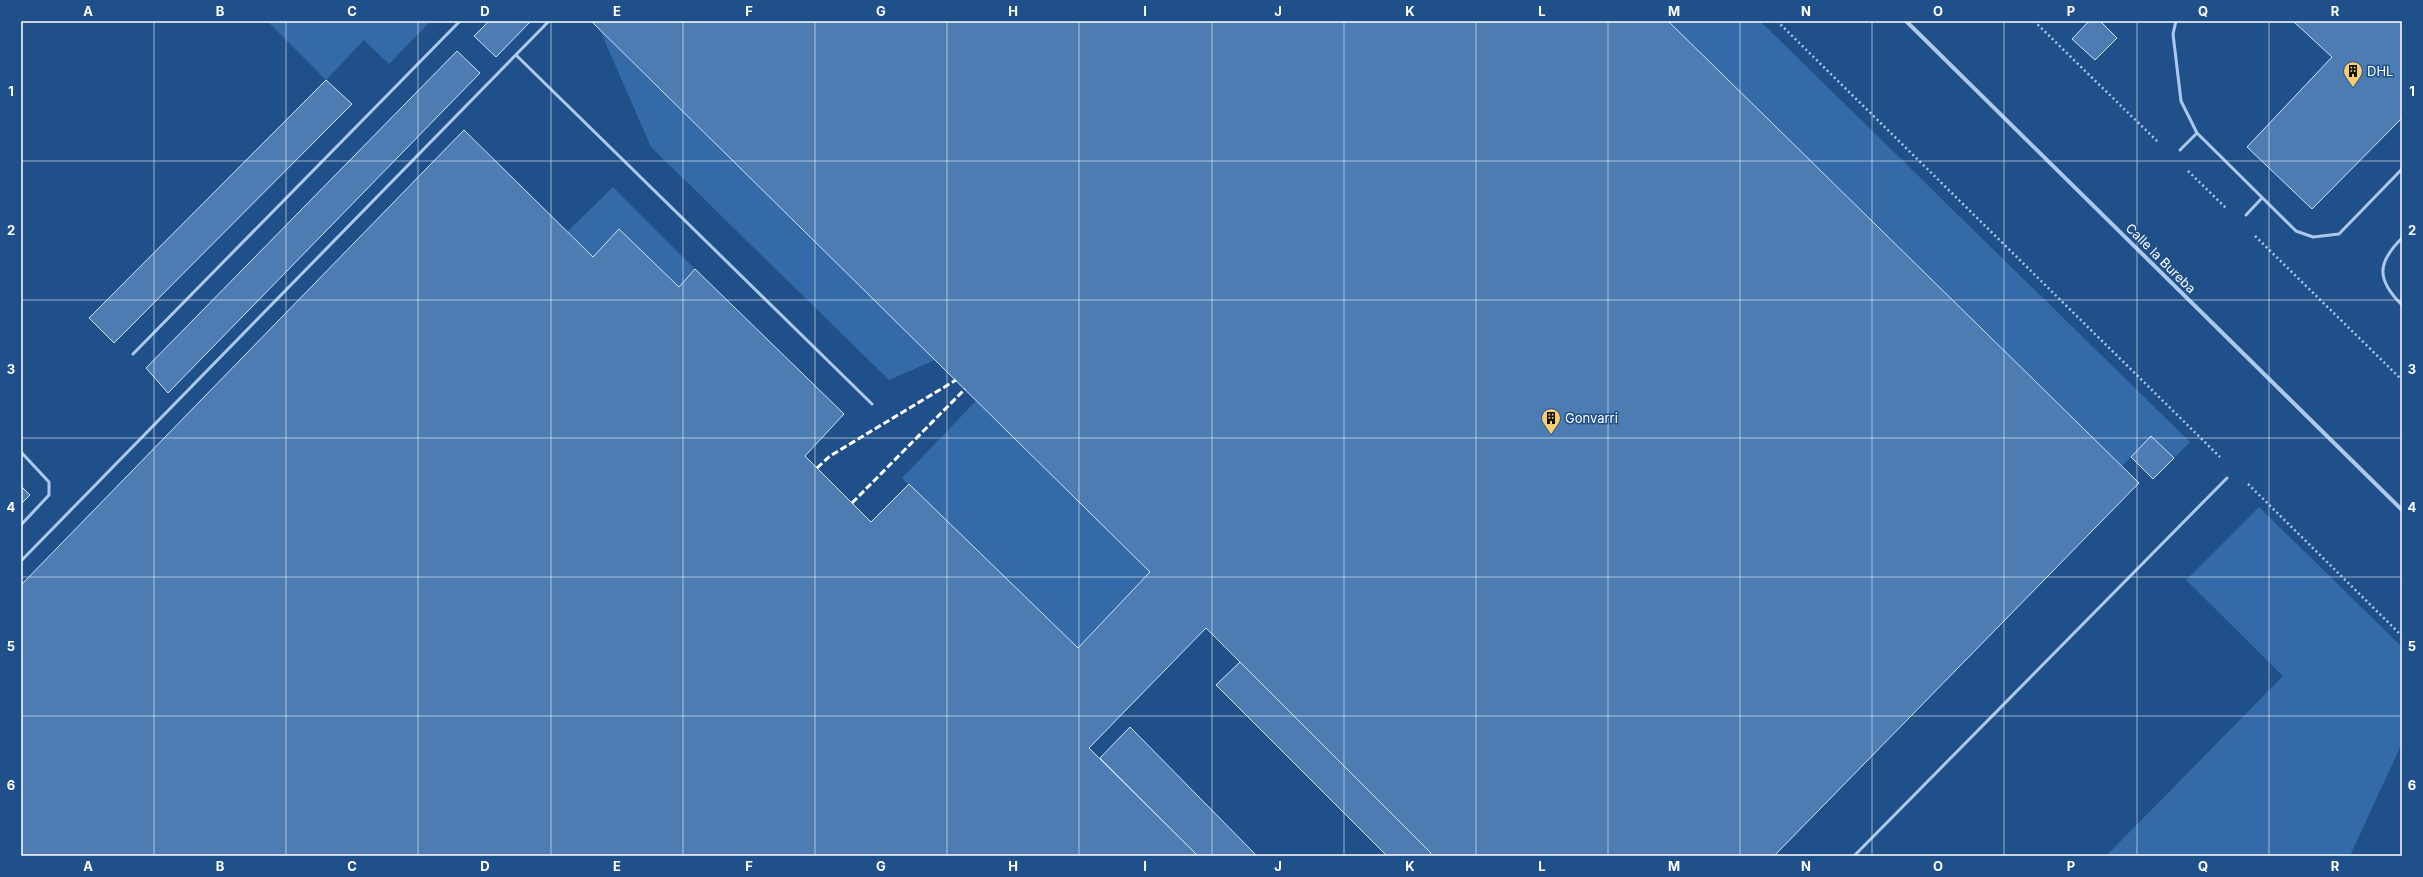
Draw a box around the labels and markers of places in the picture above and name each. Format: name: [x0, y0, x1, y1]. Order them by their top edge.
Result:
building icon: DHL: [2342, 60, 2364, 88]
place label: DHL: [2367, 63, 2393, 79]
building icon: Gonvarri: [1540, 407, 1562, 435]
place label: Gonvarri: [1565, 410, 1618, 426]

